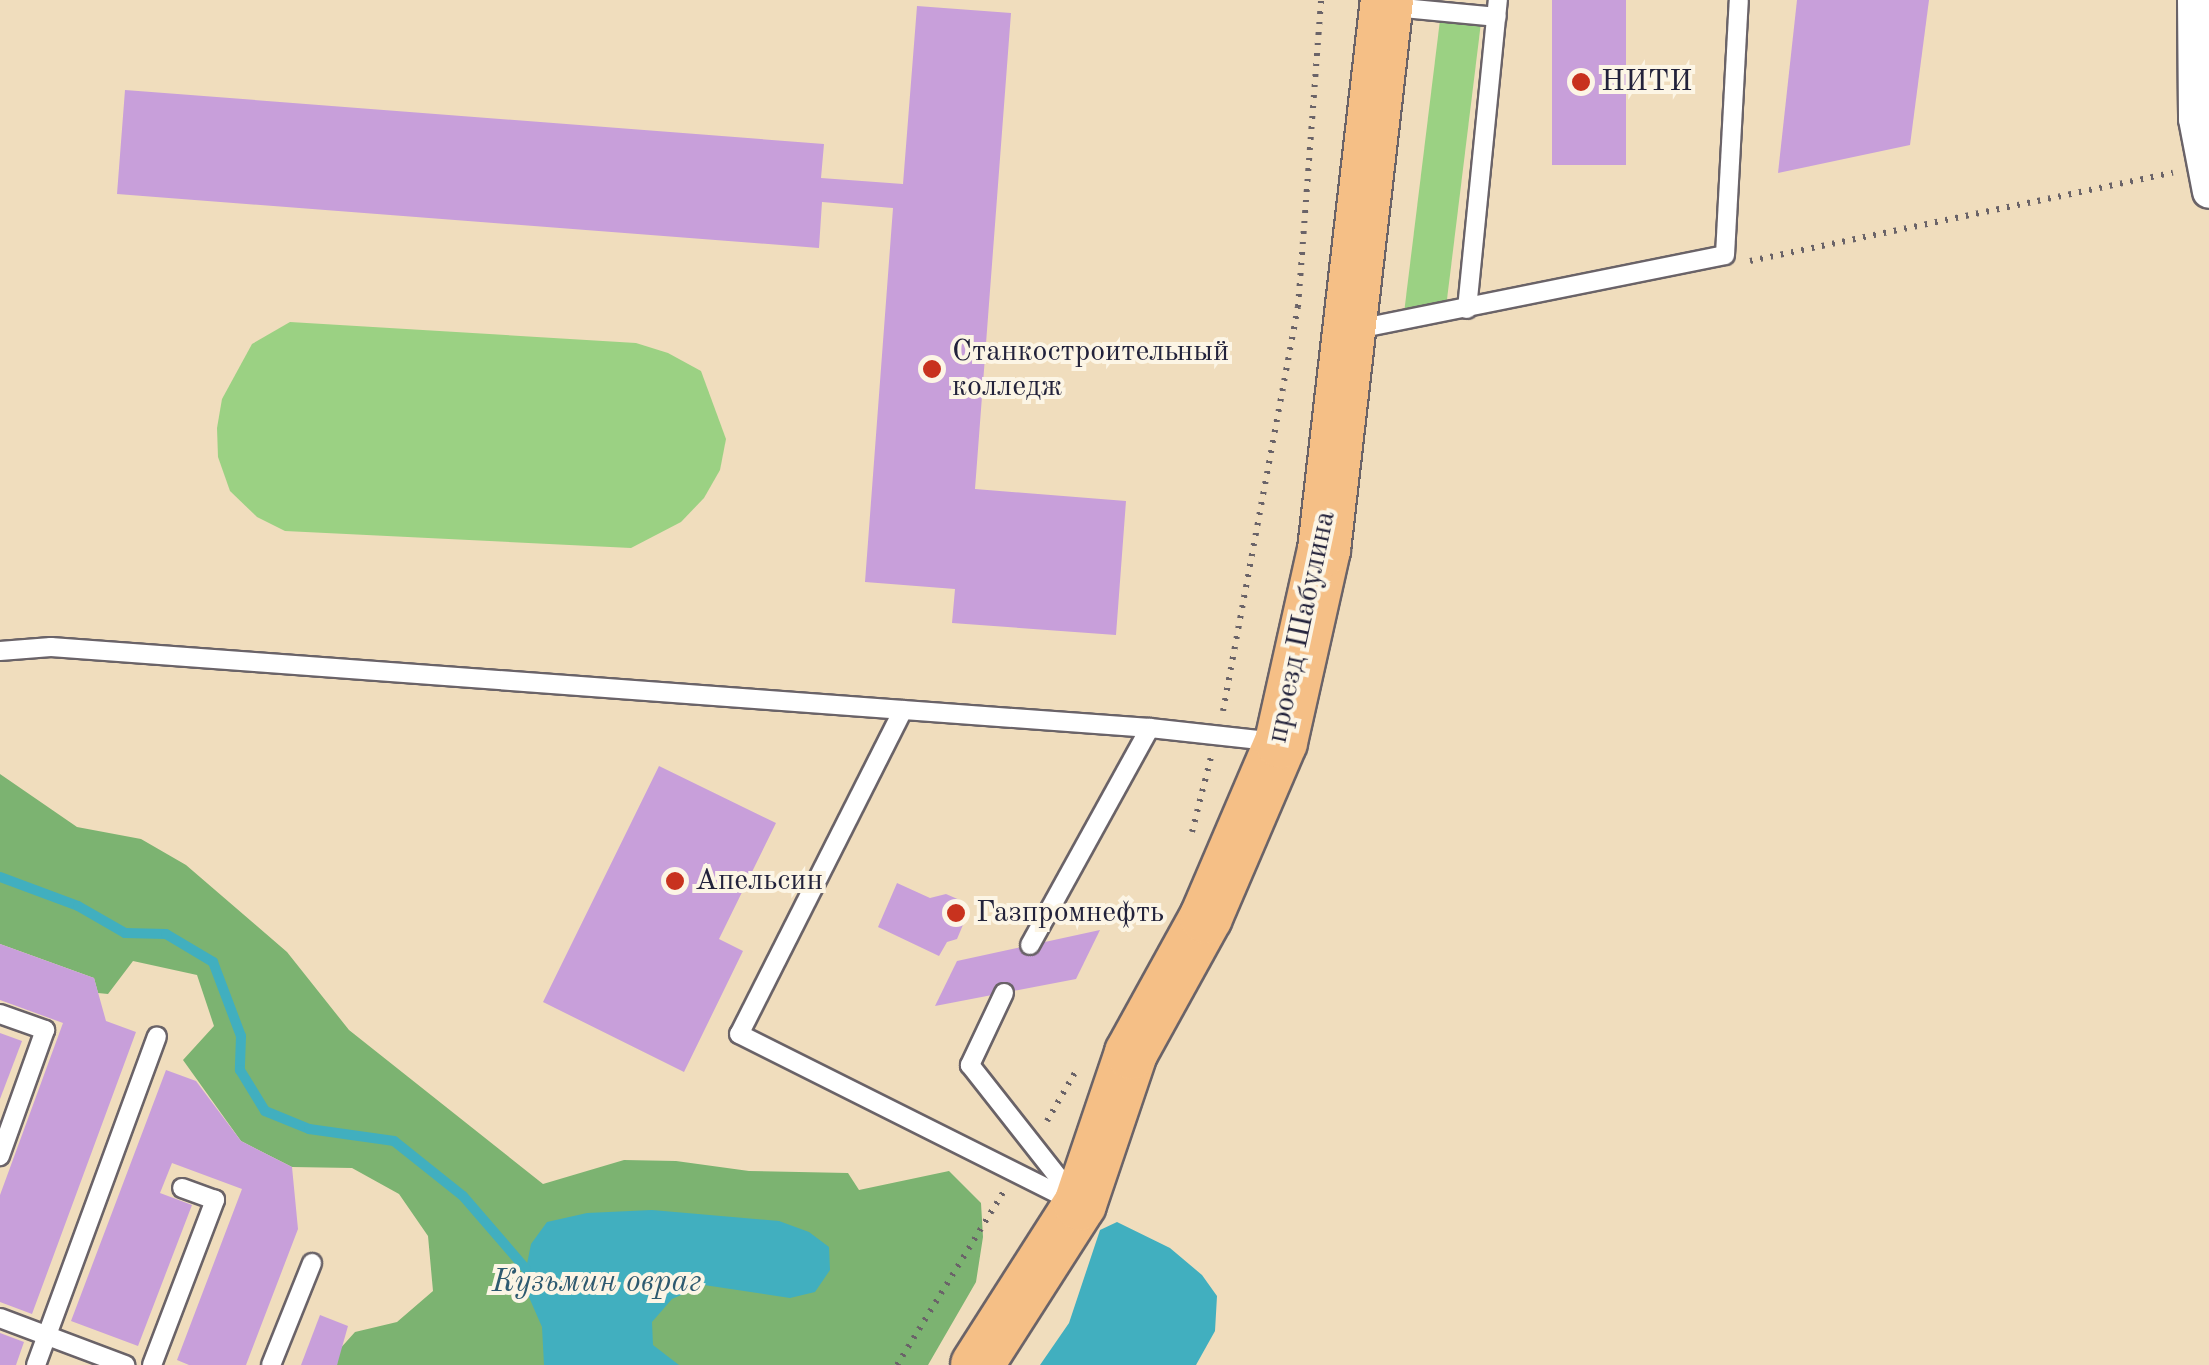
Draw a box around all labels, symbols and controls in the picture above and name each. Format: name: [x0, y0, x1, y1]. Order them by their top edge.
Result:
place label: НИТИ: [1601, 64, 1692, 100]
marker: НИТИ: [1570, 71, 1592, 93]
place label: Станкостроительный колледж: [952, 334, 1229, 404]
marker: Станкостроительный колледж: [921, 358, 943, 380]
street label: проезд Шабулина: [1260, 508, 1344, 746]
place label: Апельсин: [695, 863, 823, 899]
marker: Апельсин: [664, 870, 686, 892]
place label: Газпромнефть: [976, 895, 1164, 931]
marker: Газпромнефть: [945, 902, 967, 924]
water label: Кузьмин овраг: [492, 1264, 702, 1302]

